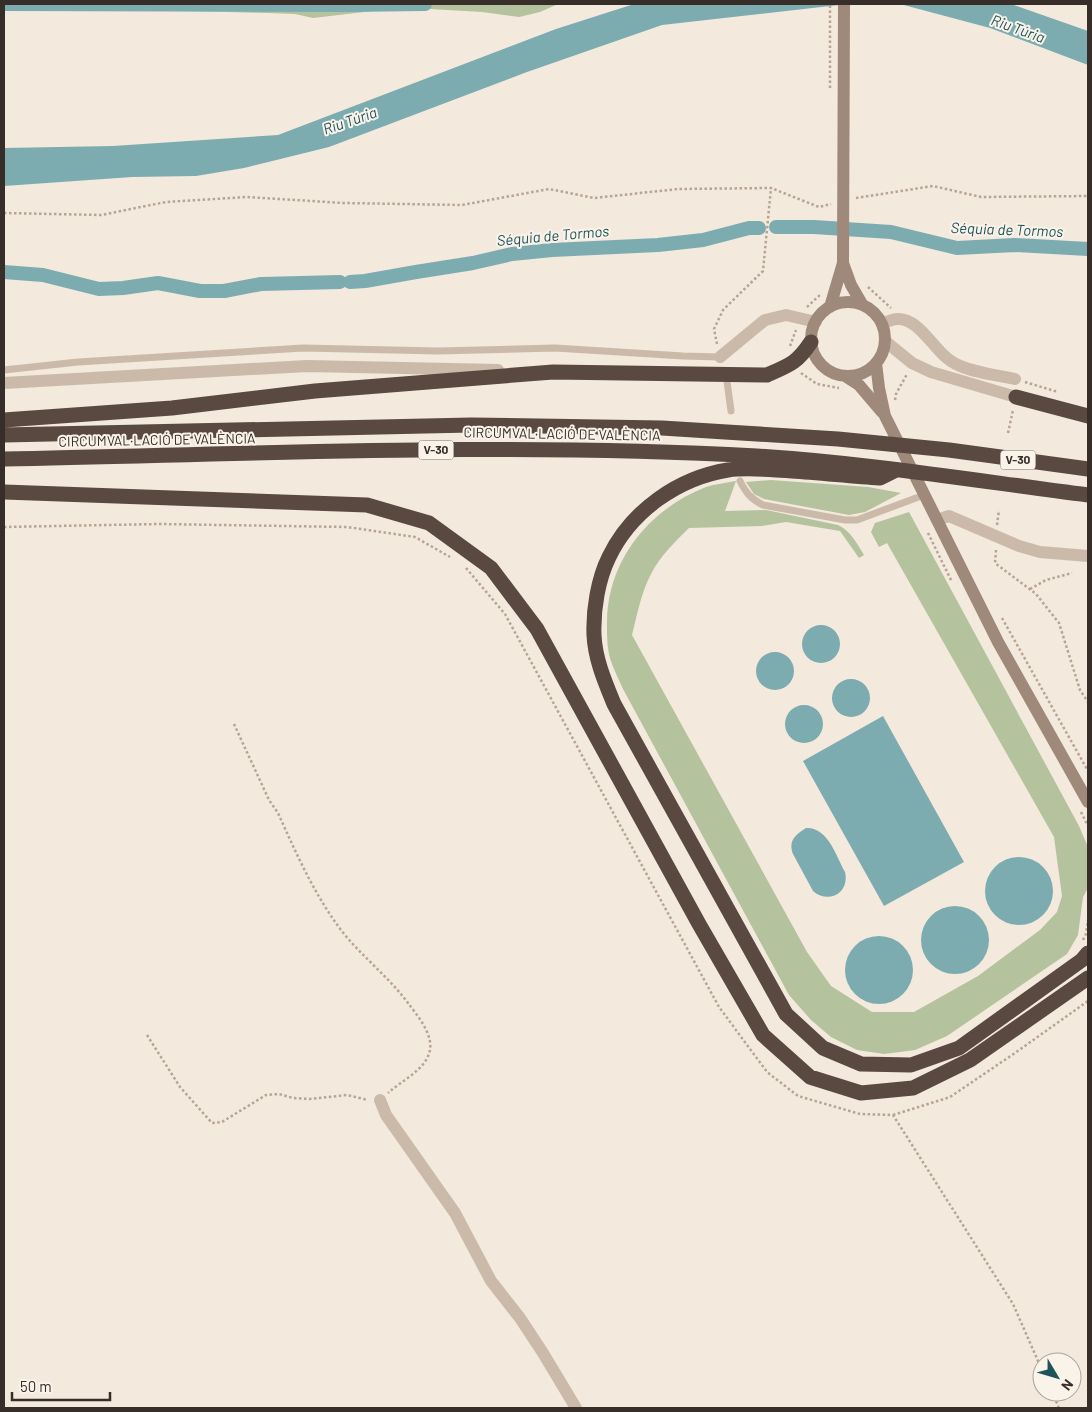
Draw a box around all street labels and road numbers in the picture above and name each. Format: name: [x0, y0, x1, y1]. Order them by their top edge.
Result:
street label: CIRCUMVAL·LACIÓ DE VALÈNCIA: [463, 423, 661, 444]
street label: CIRCUMVAL·LACIÓ DE VALÈNCIA: [58, 429, 256, 450]
road number: V-30: [418, 440, 454, 460]
road number: V-30: [1000, 450, 1036, 470]

